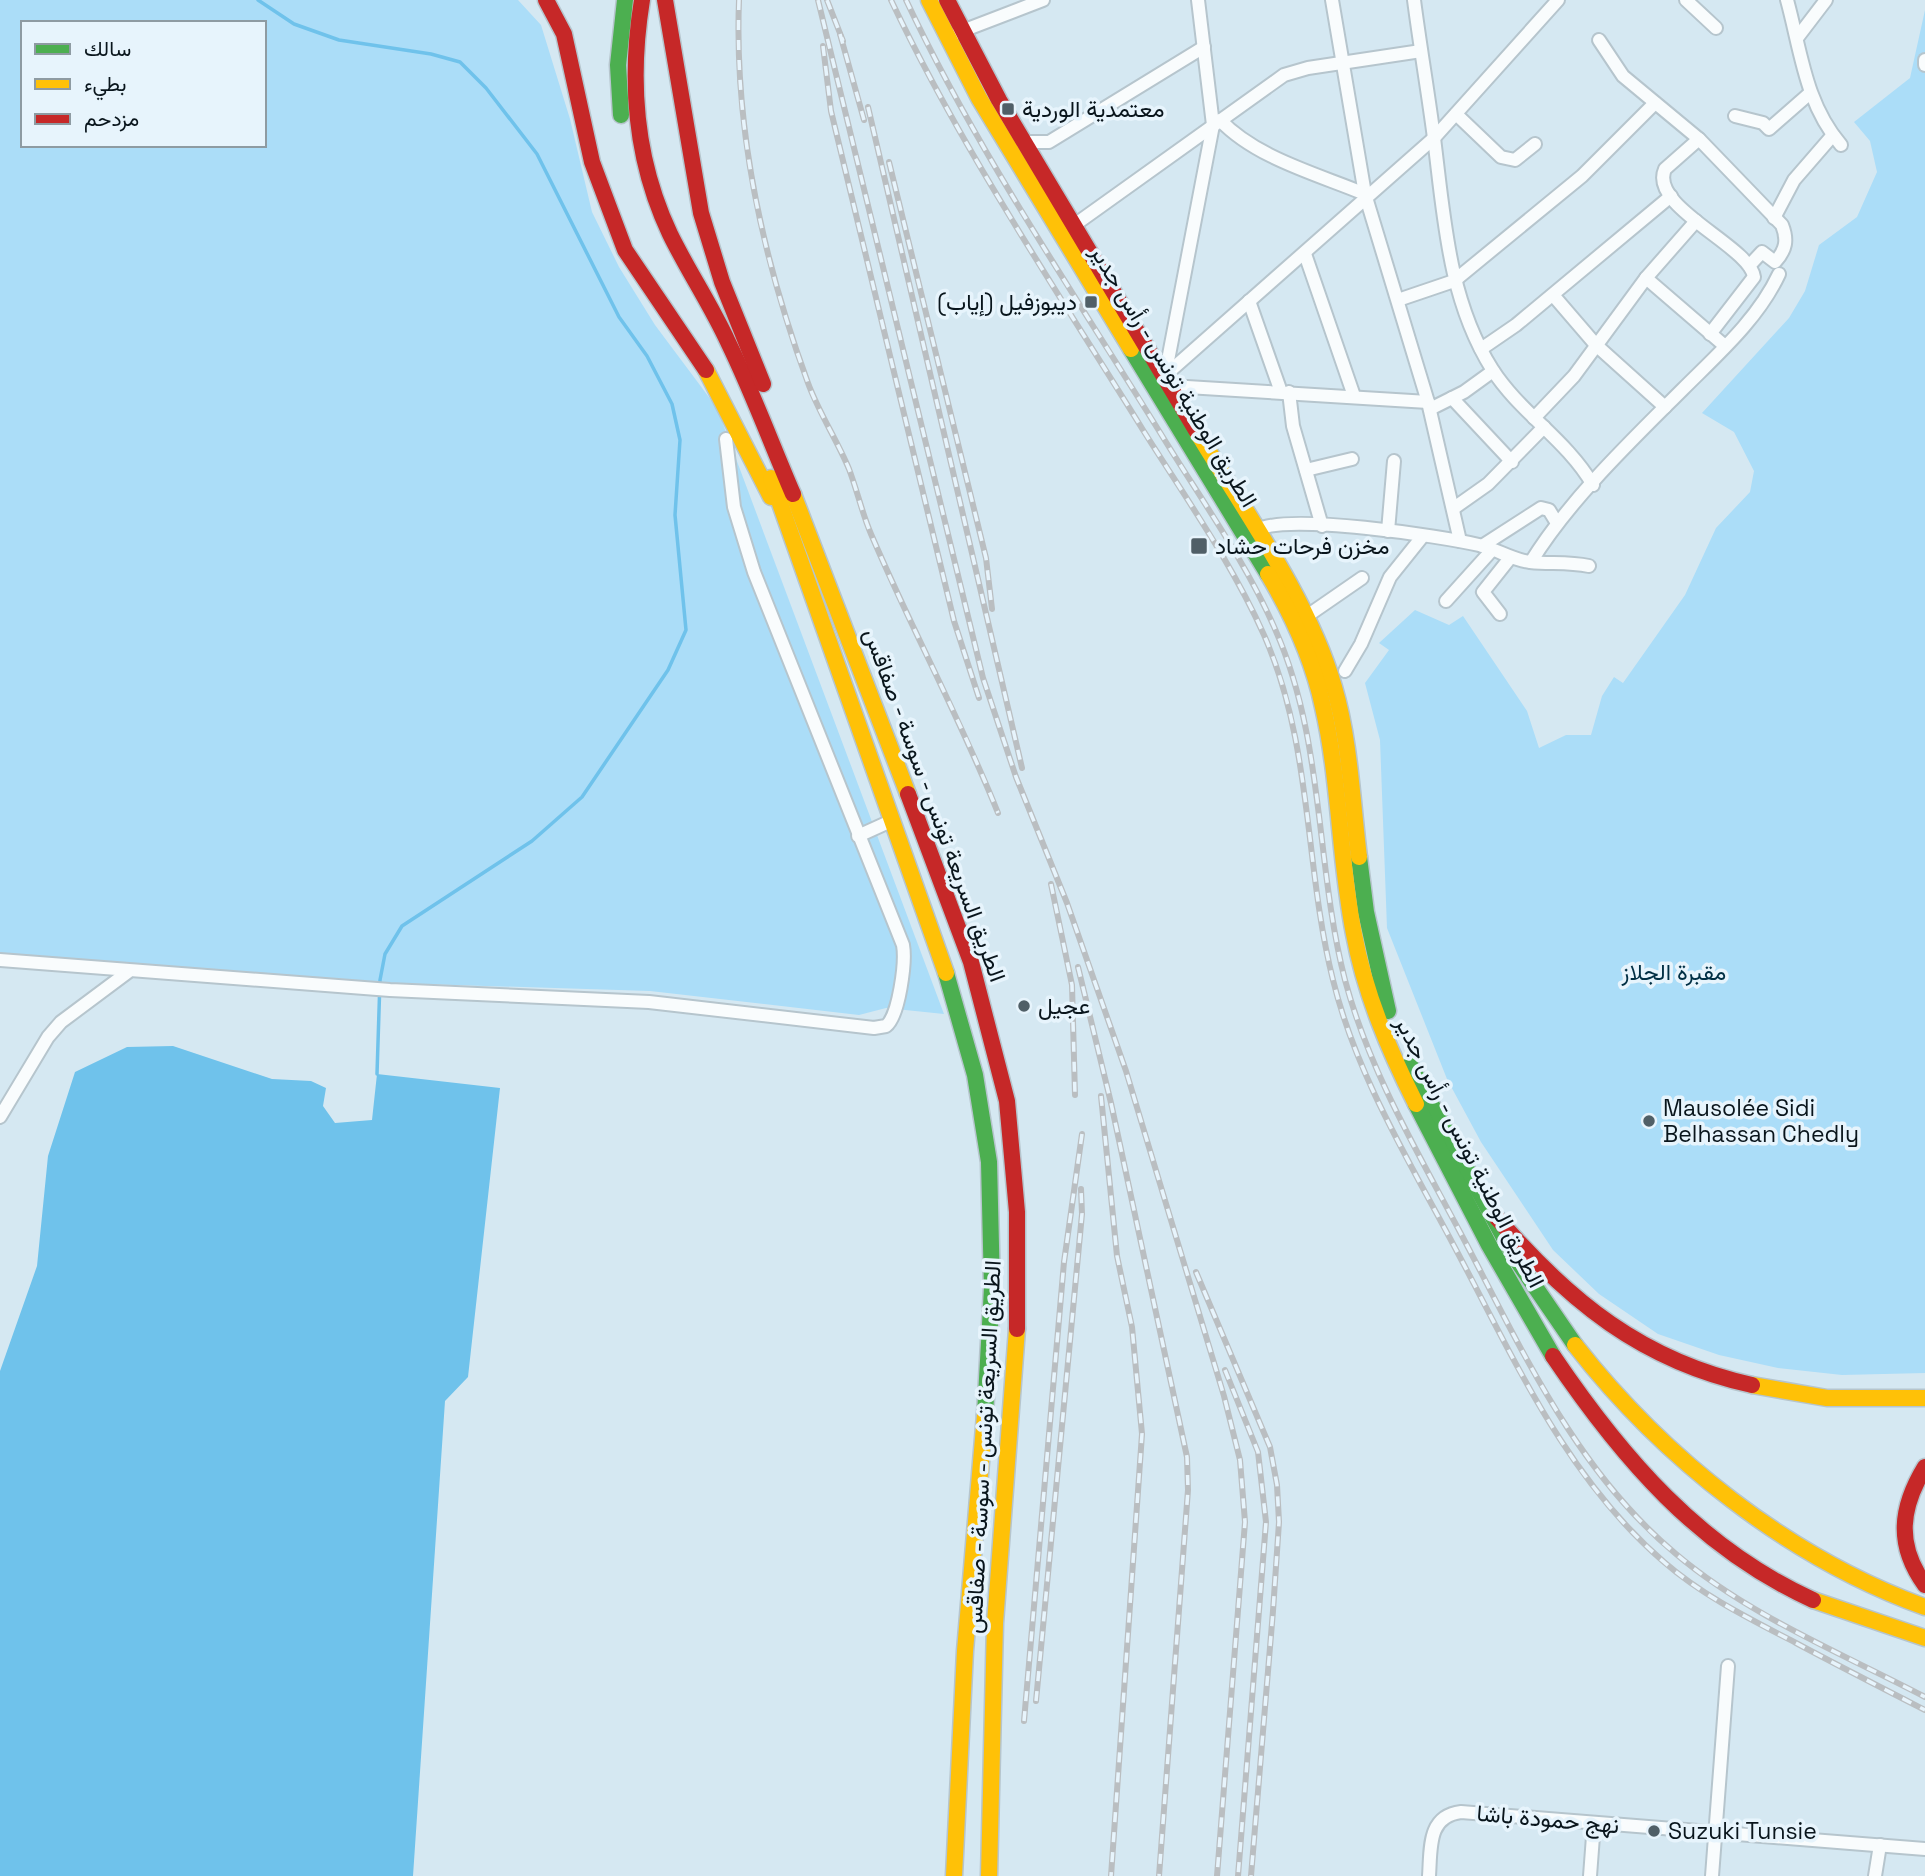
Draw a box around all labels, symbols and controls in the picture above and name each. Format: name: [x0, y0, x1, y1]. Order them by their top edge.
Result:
legend: [21, 21, 266, 147]
text: سالك: [84, 35, 131, 62]
text: بطيء: [84, 70, 127, 101]
place label: معتمدية الوردية: [1022, 94, 1164, 124]
marker: معتمدية الوردية: [1000, 101, 1016, 117]
text: مزدحم: [84, 105, 139, 133]
street label: الطريق الوطنية تونس - رأس جدير: [1083, 239, 1264, 513]
place label: ديبوزفيل (إياب): [937, 287, 1077, 317]
marker: ديبوزفيل (إياب): [1083, 294, 1099, 310]
place label: مخزن فرحات حشاد: [1215, 531, 1390, 561]
marker: مخزن فرحات حشاد: [1189, 536, 1209, 556]
street label: الطريق السريعة تونس - سوسة - صفاقس: [857, 624, 1013, 986]
park label: مقبرة الجلاز: [1621, 957, 1726, 987]
place label: عجيل: [1038, 991, 1090, 1021]
marker: عجيل: [1016, 998, 1032, 1014]
street label: الطريق الوطنية تونس - رأس جدير: [1388, 1010, 1552, 1293]
place label: Mausolée Sidi Belhassan Chedly: [1663, 1093, 1859, 1149]
marker: Mausolée Sidi Belhassan Chedly: [1641, 1113, 1657, 1129]
street label: الطريق السريعة تونس - سوسة - صفاقس: [958, 1260, 1008, 1634]
street label: نهج حمودة باشا: [1475, 1798, 1621, 1841]
place label: Suzuki Tunsie: [1668, 1816, 1817, 1846]
marker: Suzuki Tunsie: [1646, 1823, 1662, 1839]

